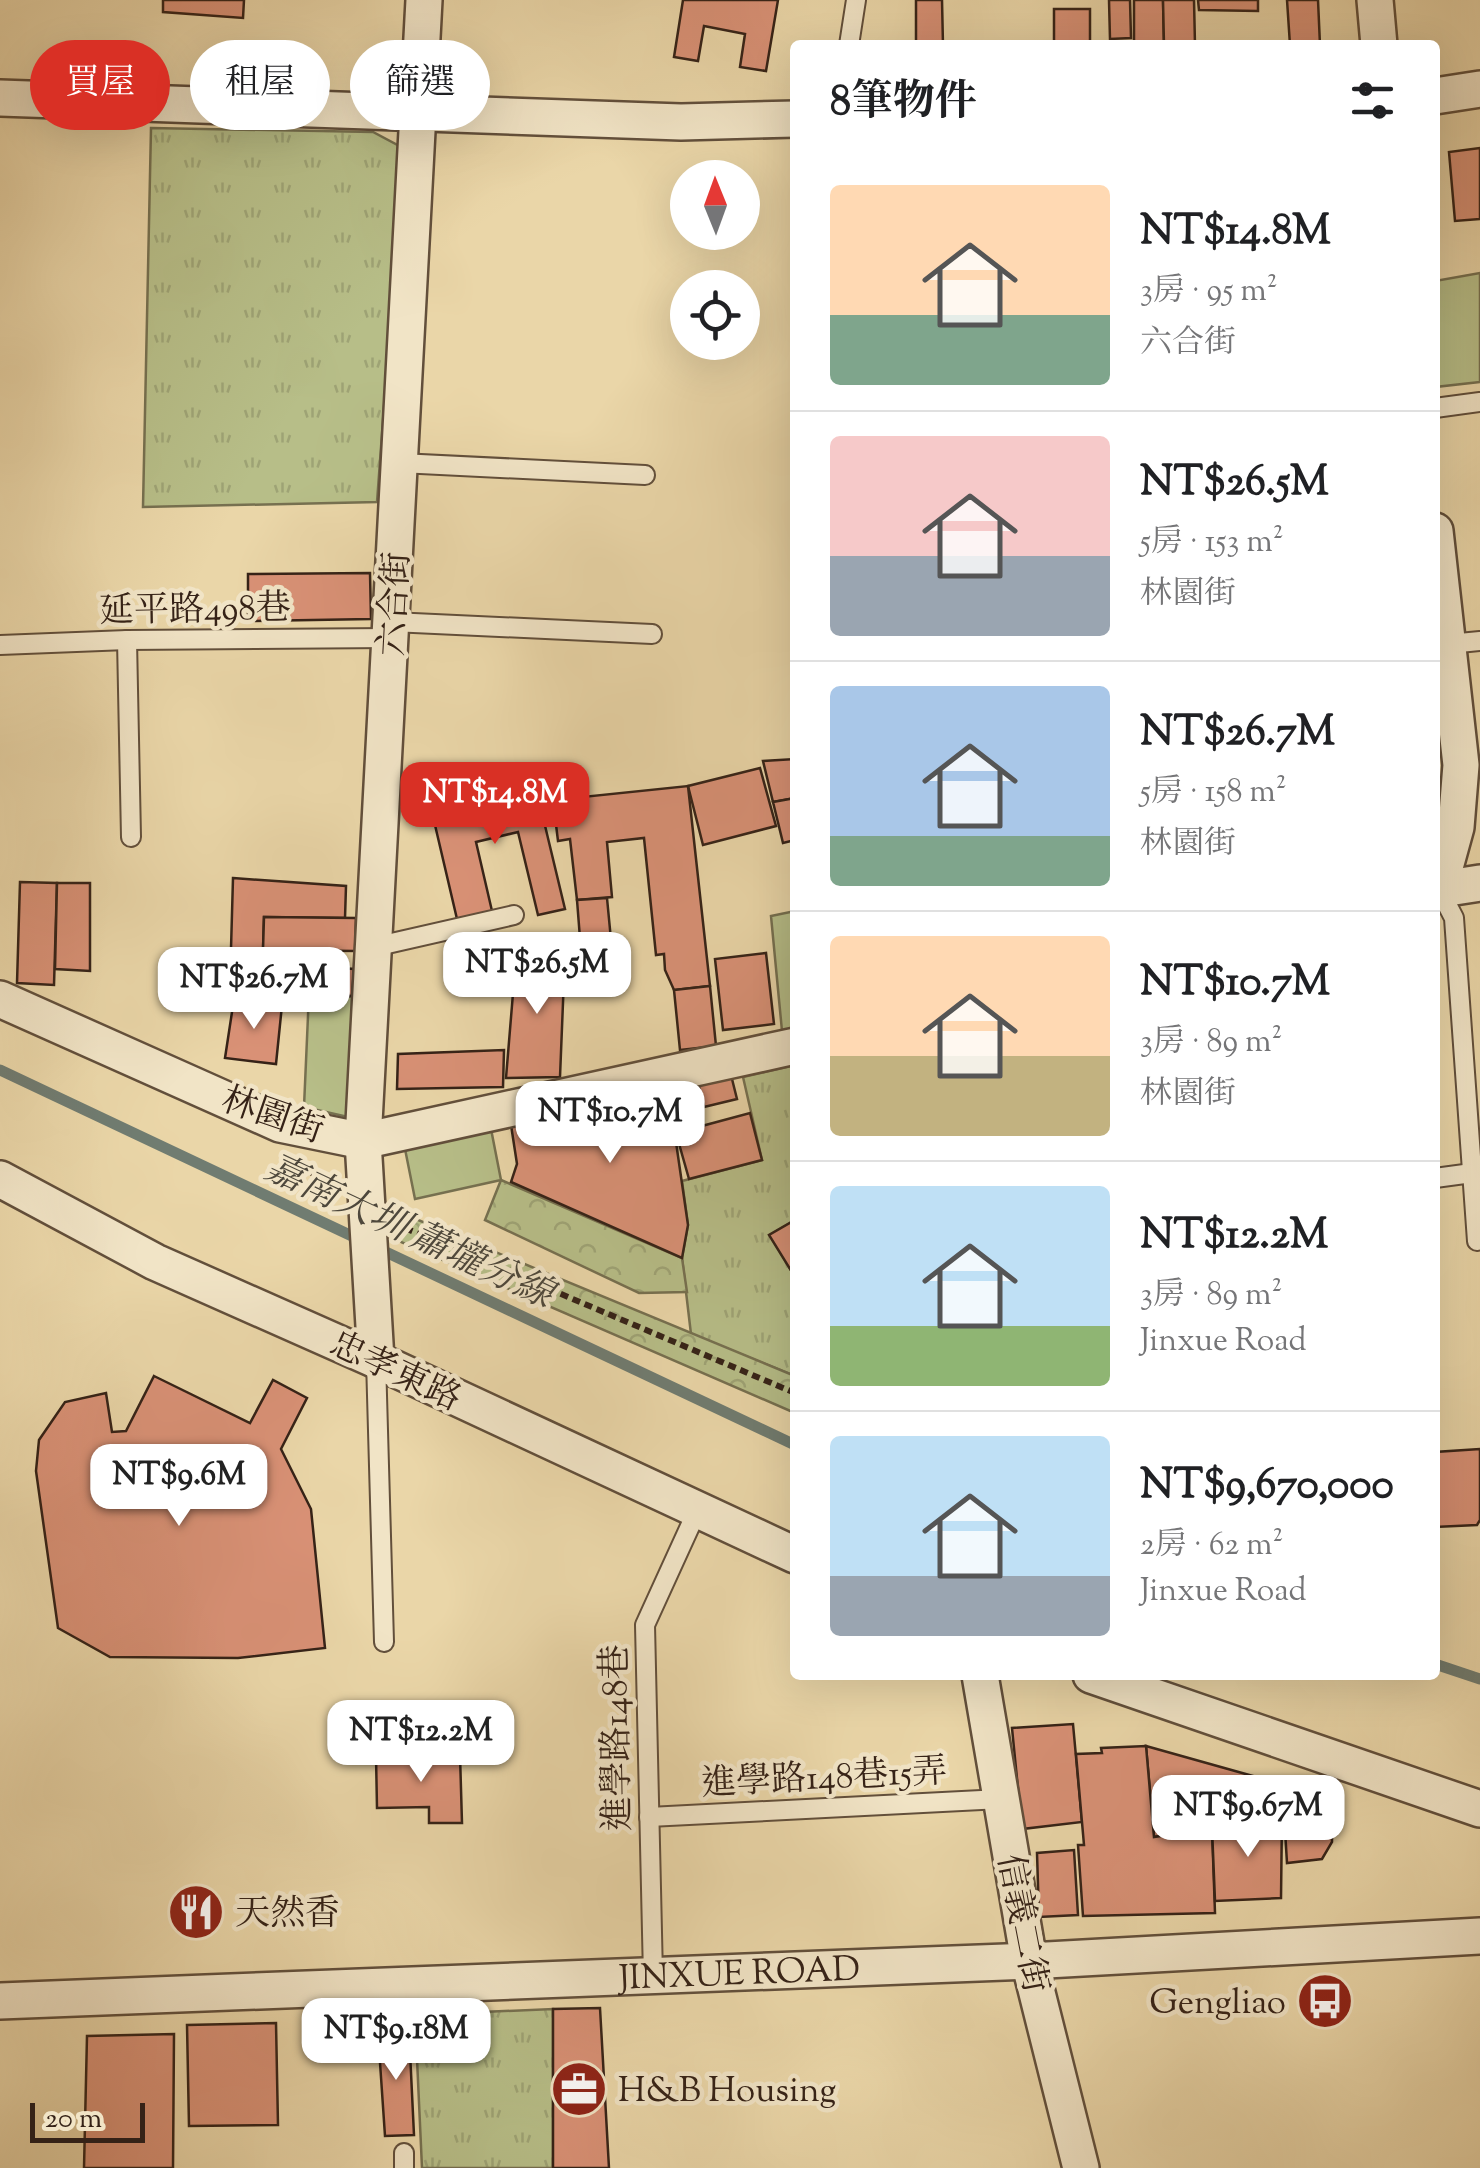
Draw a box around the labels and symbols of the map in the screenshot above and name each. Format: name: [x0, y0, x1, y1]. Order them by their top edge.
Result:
north arrow: [670, 160, 760, 250]
street label: 六合街: [368, 550, 425, 658]
street label: 延平路498巷: [99, 584, 291, 639]
pin: NT$14.8M: [392, 762, 598, 847]
pin: NT$26.5M: [434, 932, 640, 1017]
pin: NT$26.7M: [151, 947, 357, 1032]
street label: 林園街: [214, 1076, 330, 1159]
pin: NT$10.7M: [507, 1081, 713, 1166]
water label: 嘉南大圳 蕭壠分線: [255, 1143, 565, 1326]
street label: 忠孝東路: [320, 1320, 469, 1426]
pin: NT$9.6M: [87, 1444, 271, 1529]
street label: 進學路148巷: [591, 1644, 646, 1832]
pin: NT$12.2M: [318, 1700, 524, 1785]
street label: 進學路148巷15弄: [700, 1748, 948, 1811]
pin: NT$9.67M: [1145, 1775, 1351, 1860]
street label: 信義二街: [982, 1850, 1059, 1997]
restaurant icon: 天然香: [166, 1882, 226, 1942]
place label: 天然香: [235, 1890, 340, 1941]
street label: JINXUE ROAD: [616, 1946, 861, 2006]
bus stop icon: Gengliao: [1295, 1971, 1355, 2031]
place label: Gengliao: [1149, 1979, 1286, 2030]
pin: NT$9.18M: [293, 1998, 499, 2083]
office icon: H&B Housing: [549, 2059, 609, 2119]
place label: H&B Housing: [618, 2067, 836, 2118]
scale bar: [30, 2098, 145, 2142]

